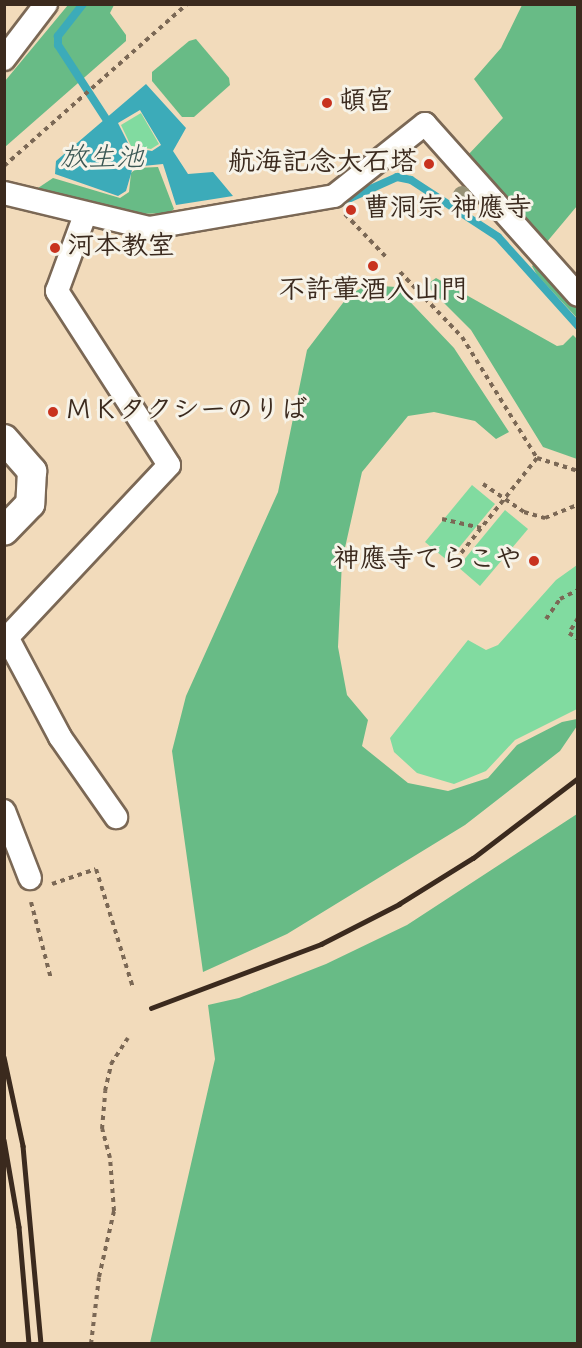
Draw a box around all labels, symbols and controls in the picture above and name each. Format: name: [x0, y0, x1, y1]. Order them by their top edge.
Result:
place label: 頓宮: [339, 87, 393, 119]
marker: 頓宮: [320, 96, 334, 110]
water label: 放生池: [60, 143, 144, 177]
place label: 航海記念大石塔: [228, 148, 417, 180]
marker: 航海記念大石塔: [422, 157, 436, 171]
place label: 曹洞宗 神應寺: [363, 194, 532, 226]
marker: 曹洞宗 神應寺: [344, 203, 358, 217]
place label: 河本教室: [67, 232, 175, 264]
marker: 河本教室: [48, 241, 62, 255]
marker: 不許葷酒入山門: [366, 259, 380, 273]
place label: 不許葷酒入山門: [279, 276, 467, 308]
place label: ＭＫタクシーのりば: [65, 396, 308, 428]
marker: ＭＫタクシーのりば: [46, 405, 60, 419]
place label: 神應寺てらこや: [333, 545, 522, 577]
marker: 神應寺てらこや: [527, 554, 541, 568]

